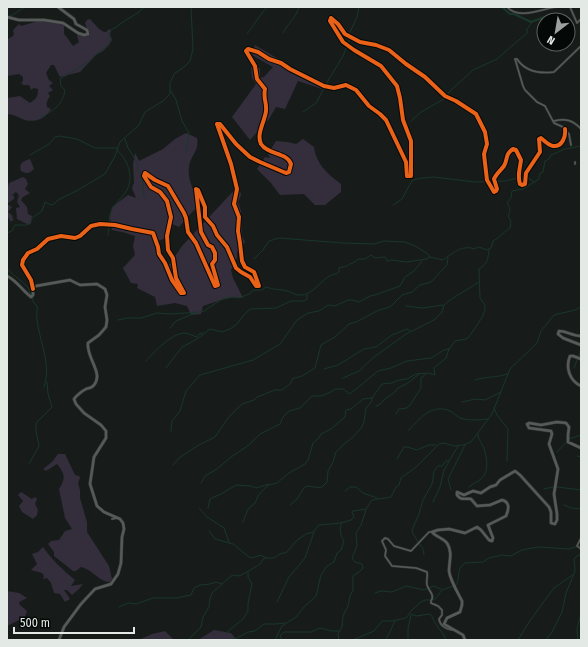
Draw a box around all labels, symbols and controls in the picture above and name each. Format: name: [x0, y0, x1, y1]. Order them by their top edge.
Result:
north arrow: [536, 12, 576, 52]
text: N: [545, 33, 557, 47]
scale bar: [14, 609, 134, 635]
text: 500 m: [20, 616, 50, 630]

